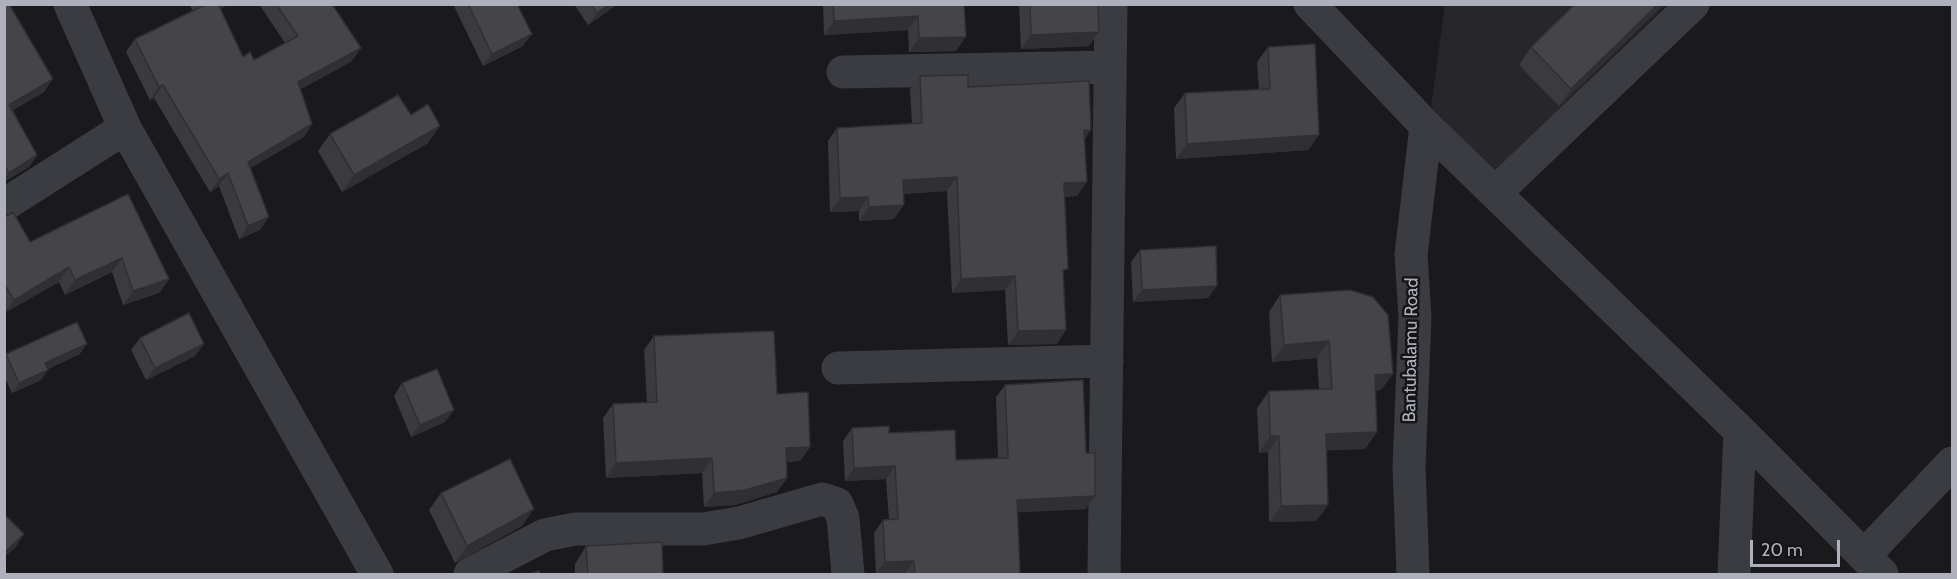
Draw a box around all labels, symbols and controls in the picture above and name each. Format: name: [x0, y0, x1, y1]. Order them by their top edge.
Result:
street label: Bantubalamu Road: [1399, 278, 1423, 422]
scale bar: [1753, 528, 1843, 566]
text: 20 m: [1761, 539, 1803, 561]

